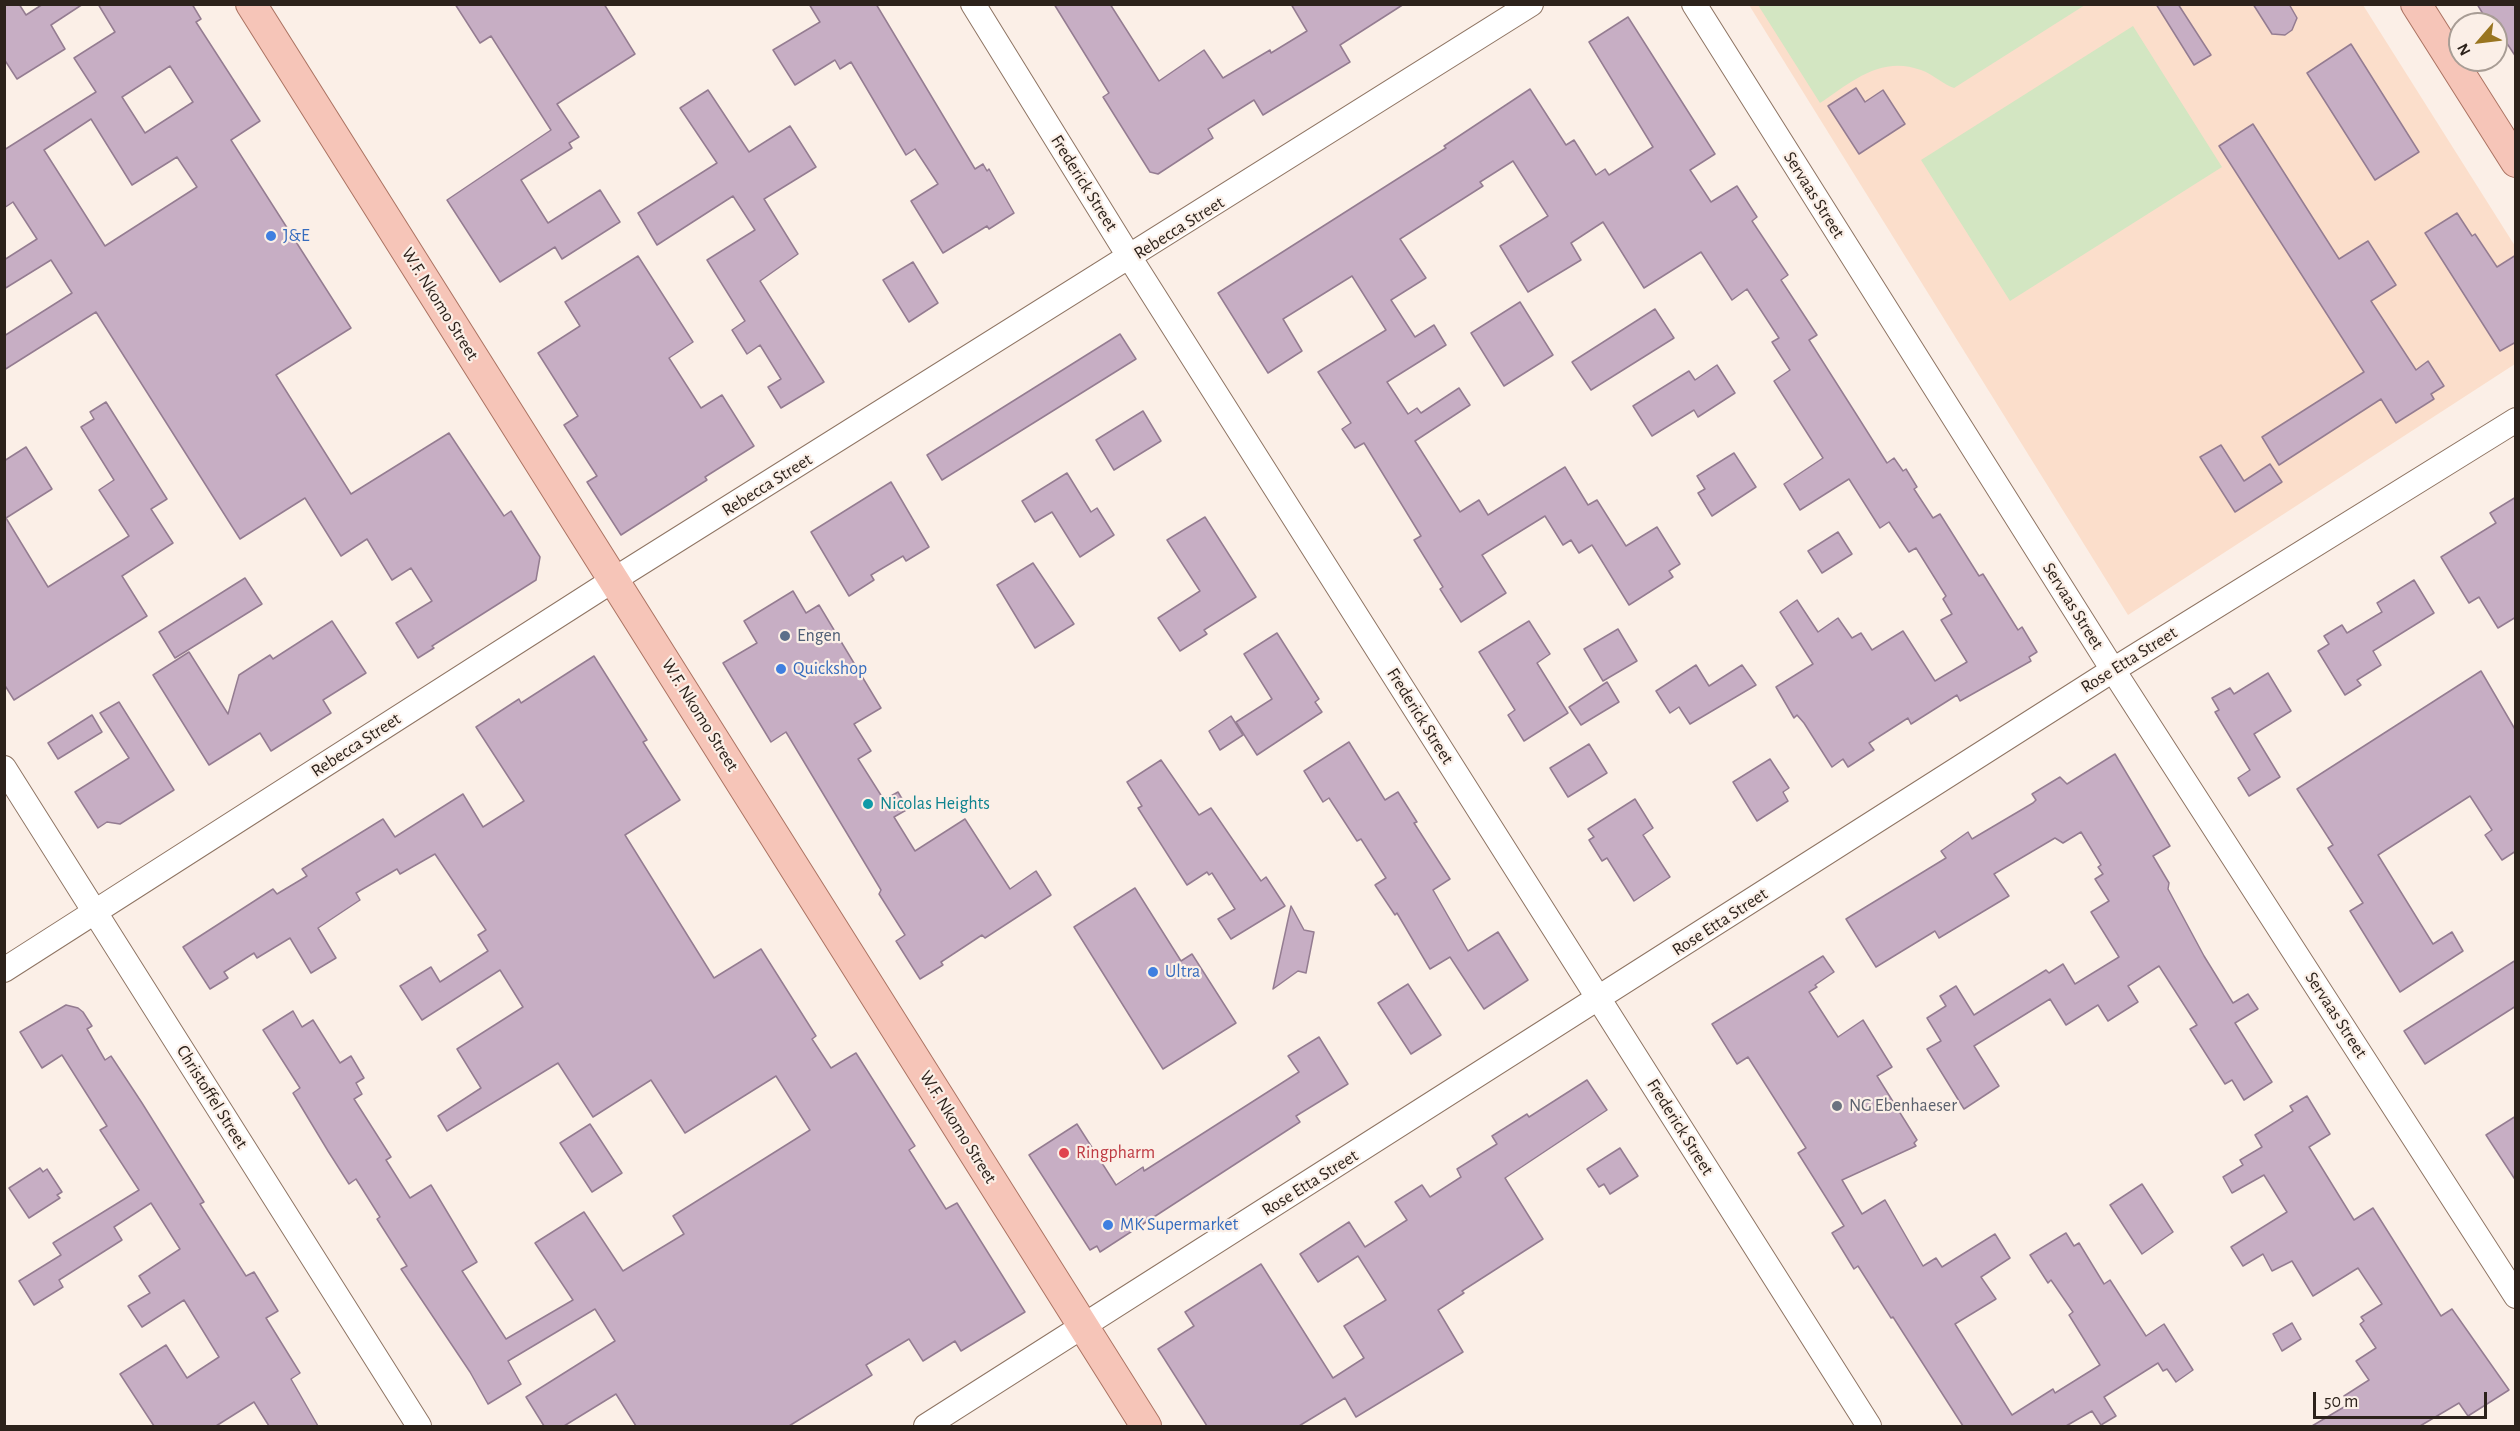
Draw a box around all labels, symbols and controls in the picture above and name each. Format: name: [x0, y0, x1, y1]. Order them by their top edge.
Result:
north arrow: [2448, 12, 2508, 72]
text: N: [2454, 41, 2474, 58]
street label: Frederick Street: [1046, 131, 1122, 235]
street label: Servaas Street: [1779, 148, 1849, 242]
street label: Rebecca Street: [1130, 192, 1228, 264]
place label: J&E: [283, 225, 310, 247]
marker: J&E: [264, 229, 278, 243]
street label: W.F. Nkomo Street: [397, 244, 483, 364]
street label: Rebecca Street: [718, 449, 816, 521]
street label: Servaas Street: [2038, 559, 2108, 653]
street label: Rose Etta Street: [2077, 622, 2181, 698]
place label: Engen: [797, 625, 841, 647]
marker: Engen: [778, 629, 792, 643]
street label: W.F. Nkomo Street: [657, 655, 743, 775]
place label: Quickshop: [793, 658, 867, 680]
marker: Quickshop: [774, 662, 788, 676]
street label: Frederick Street: [1382, 664, 1458, 768]
street label: Rebecca Street: [307, 708, 405, 782]
place label: Nicolas Heights: [880, 793, 990, 815]
marker: Nicolas Heights: [861, 797, 875, 811]
street label: Rose Etta Street: [1668, 883, 1772, 961]
place label: Ultra: [1165, 961, 1200, 983]
marker: Ultra: [1146, 965, 1160, 979]
street label: Servaas Street: [2300, 968, 2372, 1062]
street label: Christoffel Street: [172, 1041, 252, 1153]
street label: W.F. Nkomo Street: [915, 1067, 1001, 1187]
street label: Frederick Street: [1642, 1075, 1718, 1179]
place label: NG Ebenhaeser: [1849, 1095, 1957, 1117]
marker: NG Ebenhaeser: [1830, 1099, 1844, 1113]
place label: Ringpharm: [1076, 1142, 1155, 1164]
street label: Rose Etta Street: [1258, 1145, 1362, 1221]
marker: Ringpharm: [1057, 1146, 1071, 1160]
place label: MK Supermarket: [1120, 1214, 1238, 1236]
marker: MK Supermarket: [1101, 1218, 1115, 1232]
scale bar: [2316, 1380, 2490, 1418]
text: 50 m: [2324, 1393, 2358, 1411]

